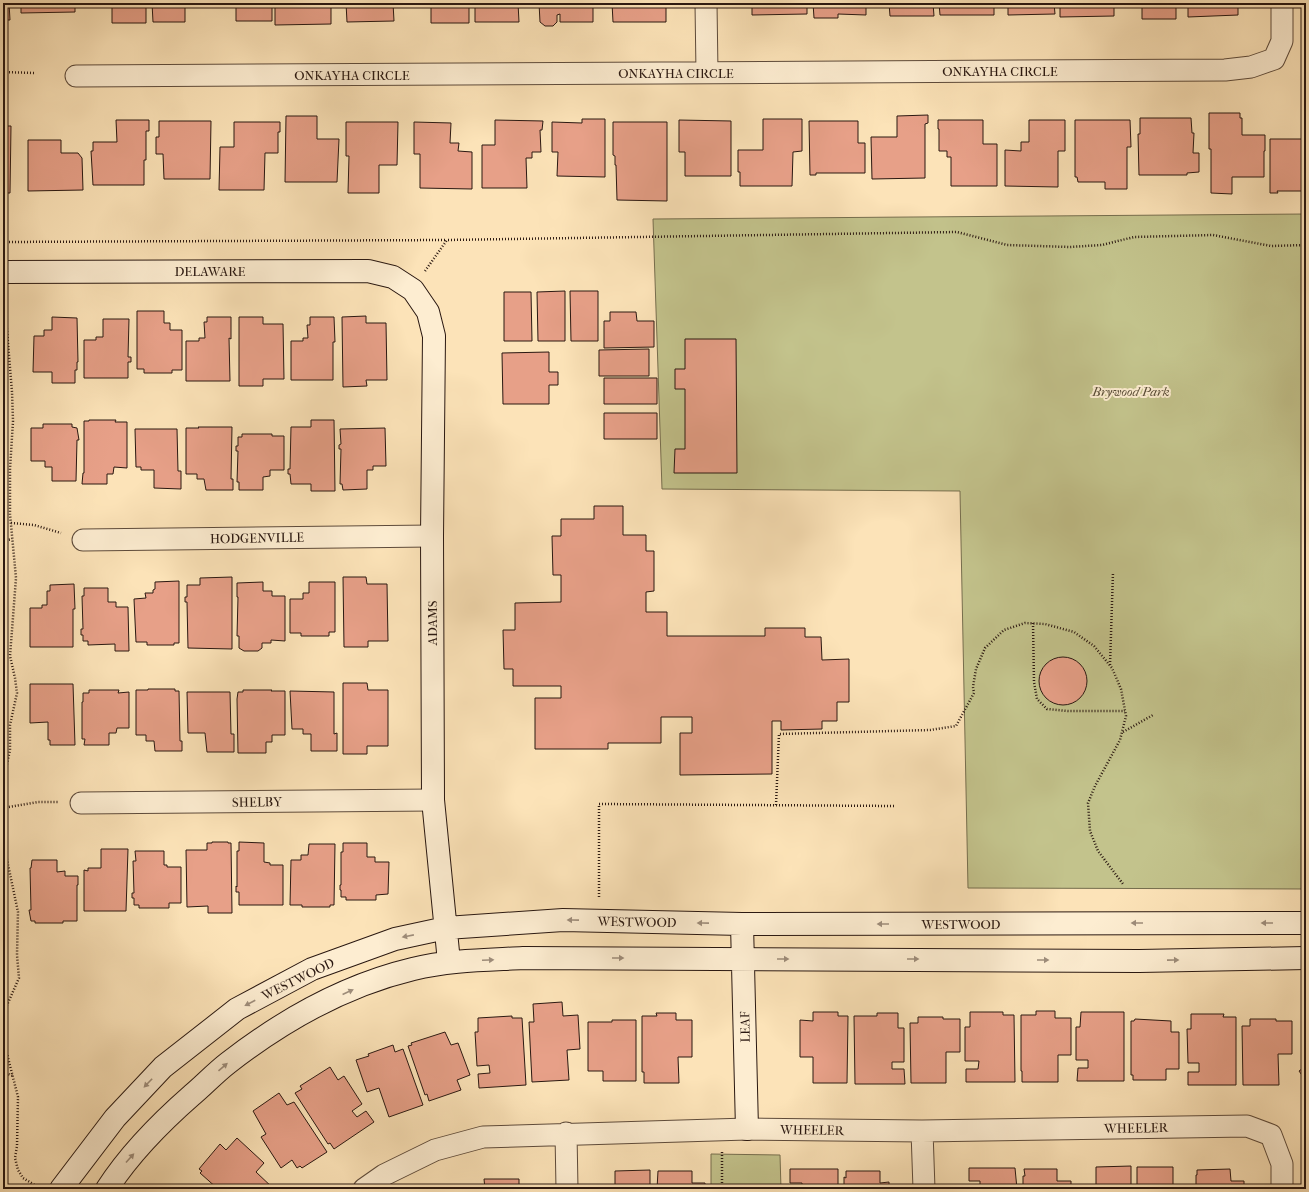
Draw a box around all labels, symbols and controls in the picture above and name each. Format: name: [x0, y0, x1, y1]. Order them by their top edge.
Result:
street label: ONKAYHA CIRCLE: [942, 64, 1058, 79]
street label: ONKAYHA CIRCLE: [618, 66, 734, 81]
street label: ONKAYHA CIRCLE: [294, 68, 410, 83]
street label: DELAWARE: [174, 264, 246, 279]
park label: Brywood Park: [1091, 384, 1170, 399]
street label: HODGENVILLE: [210, 530, 304, 546]
street label: ADAMS: [425, 600, 440, 647]
street label: SHELBY: [232, 794, 283, 810]
street label: WESTWOOD: [596, 914, 677, 930]
one-way arrow: [567, 917, 579, 924]
street label: WESTWOOD: [920, 917, 1001, 932]
one-way arrow: [696, 920, 709, 926]
one-way arrow: [1130, 920, 1143, 926]
one-way arrow: [1260, 920, 1273, 926]
one-way arrow: [876, 921, 889, 927]
one-way arrow: [402, 933, 414, 939]
street label: WESTWOOD: [258, 955, 337, 1004]
one-way arrow: [612, 955, 625, 961]
one-way arrow: [482, 956, 494, 963]
one-way arrow: [777, 956, 790, 962]
one-way arrow: [907, 956, 920, 962]
one-way arrow: [1037, 957, 1050, 963]
one-way arrow: [1167, 957, 1180, 963]
one-way arrow: [342, 989, 354, 995]
one-way arrow: [244, 999, 256, 1006]
street label: LEAF: [737, 1011, 753, 1043]
one-way arrow: [218, 1063, 229, 1072]
one-way arrow: [143, 1078, 153, 1088]
street label: WHEELER: [1103, 1120, 1169, 1136]
street label: WHEELER: [779, 1122, 845, 1138]
one-way arrow: [125, 1153, 135, 1163]

